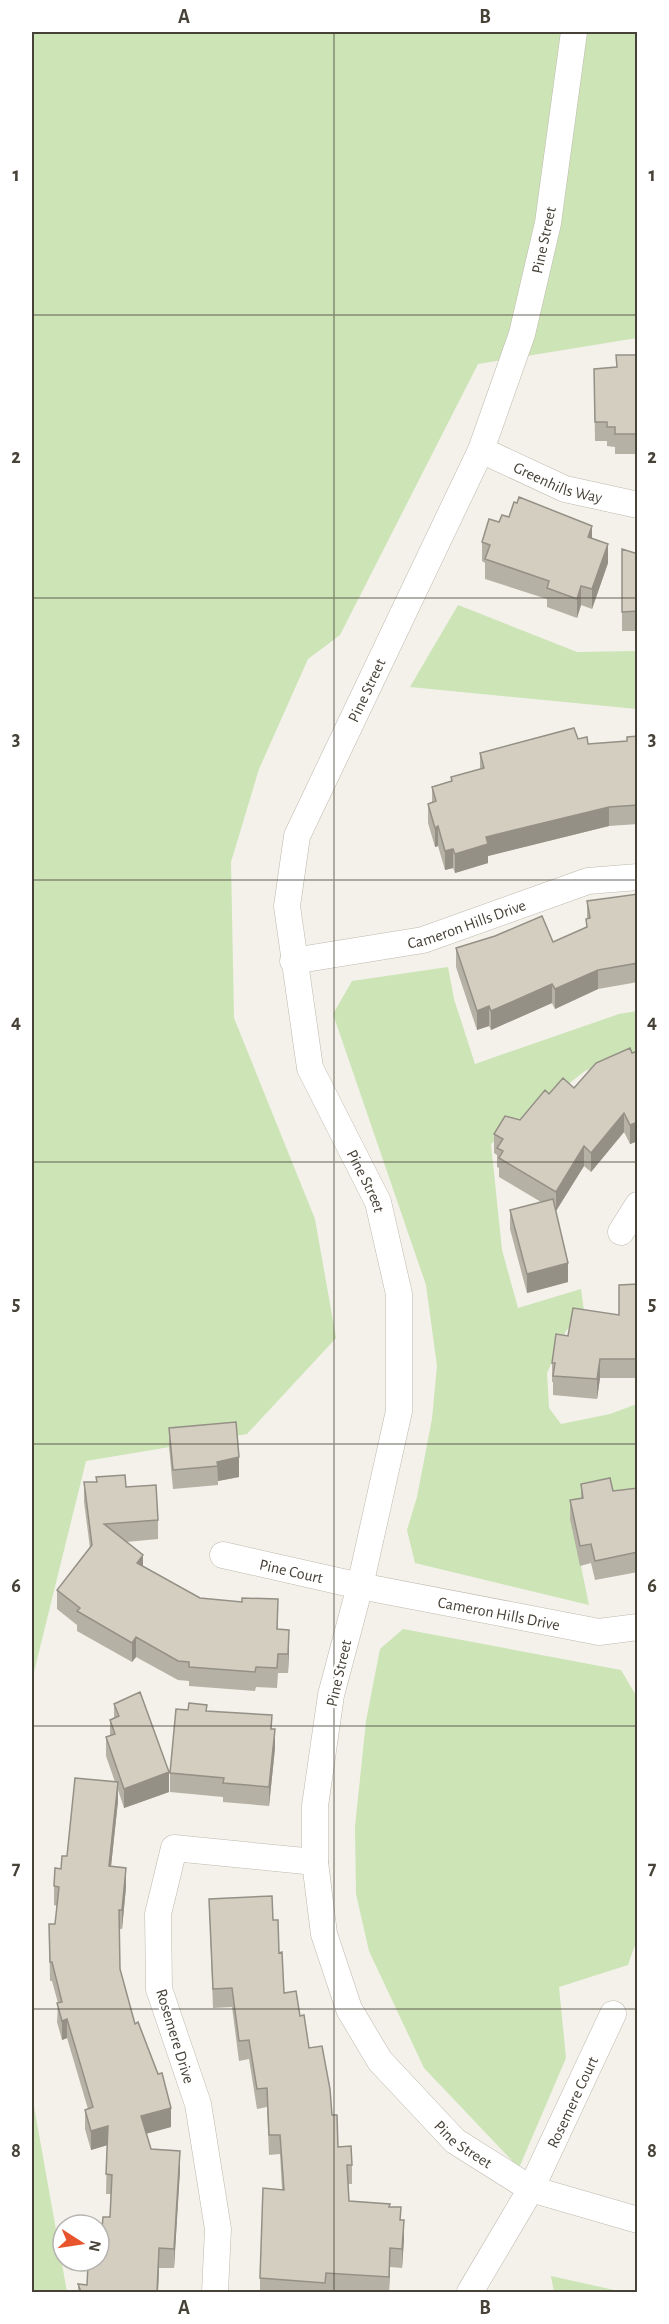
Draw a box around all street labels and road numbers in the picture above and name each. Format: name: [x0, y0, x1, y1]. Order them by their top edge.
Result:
street label: Pine Street: [529, 205, 559, 275]
street label: Greenhills Way: [511, 459, 604, 507]
street label: Pine Street: [345, 656, 389, 725]
street label: Cameron Hills Drive: [406, 897, 528, 951]
street label: Pine Street: [344, 1147, 387, 1214]
street label: Pine Court: [258, 1556, 324, 1586]
street label: Cameron Hills Drive: [436, 1594, 561, 1633]
street label: Pine Street: [324, 1638, 354, 1708]
street label: Rosemere Drive: [153, 1987, 197, 2086]
street label: Rosemere Court: [545, 2054, 601, 2150]
street label: Pine Street: [431, 2118, 495, 2171]

